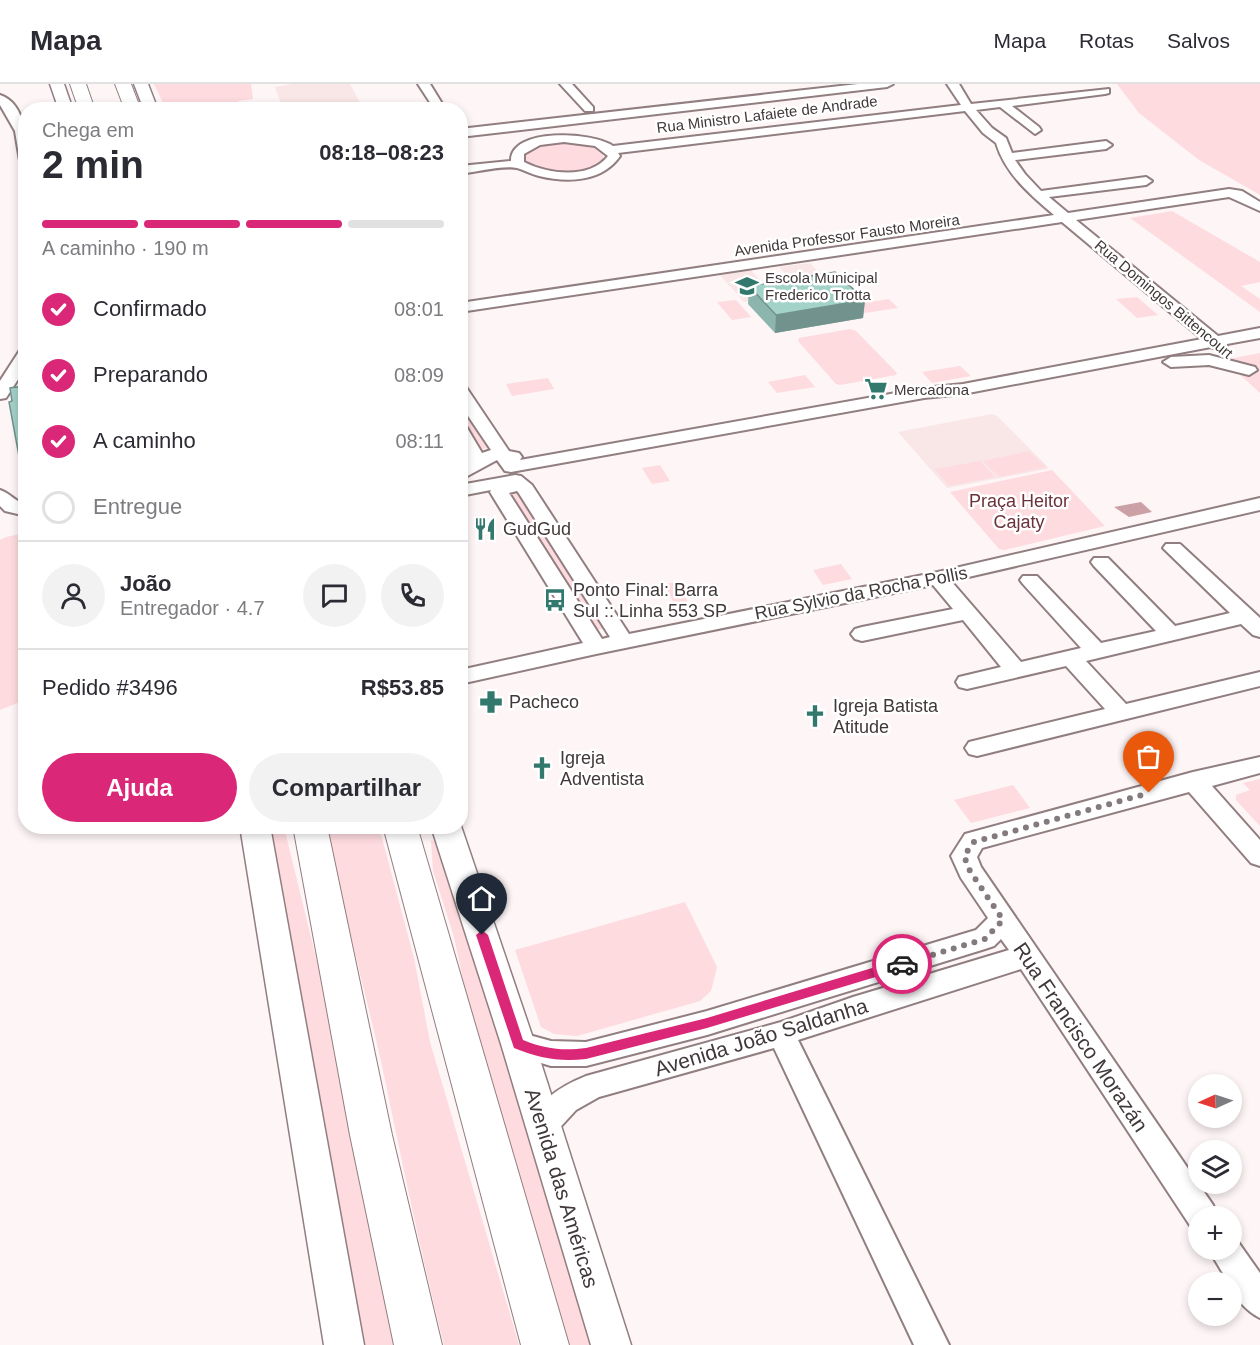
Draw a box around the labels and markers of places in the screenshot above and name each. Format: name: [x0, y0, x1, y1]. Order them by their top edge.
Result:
place label: Escola Municipal Frederico Trotta: [765, 269, 878, 303]
school or university icon: Escola Municipal Frederico Trotta: [734, 273, 760, 299]
supermarket icon: Mercadona: [863, 376, 889, 402]
place label: Mercadona: [894, 381, 970, 398]
restaurant icon: GudGud: [472, 516, 498, 542]
place label: GudGud: [503, 519, 571, 539]
place label: Ponto Final: Barra Sul :: Linha 553 SP: [573, 580, 727, 621]
bus stop icon: Ponto Final: Barra Sul :: Linha 553 SP: [542, 587, 568, 613]
pharmacy icon: Pacheco: [478, 689, 504, 715]
place label: Pacheco: [509, 692, 579, 712]
place label: Igreja Batista Atitude: [833, 696, 939, 737]
church icon: Igreja Batista Atitude: [802, 703, 828, 729]
pin: [1123, 731, 1174, 793]
place label: Igreja Adventista: [560, 748, 645, 789]
church icon: Igreja Adventista: [529, 755, 555, 781]
pin: [456, 873, 507, 935]

